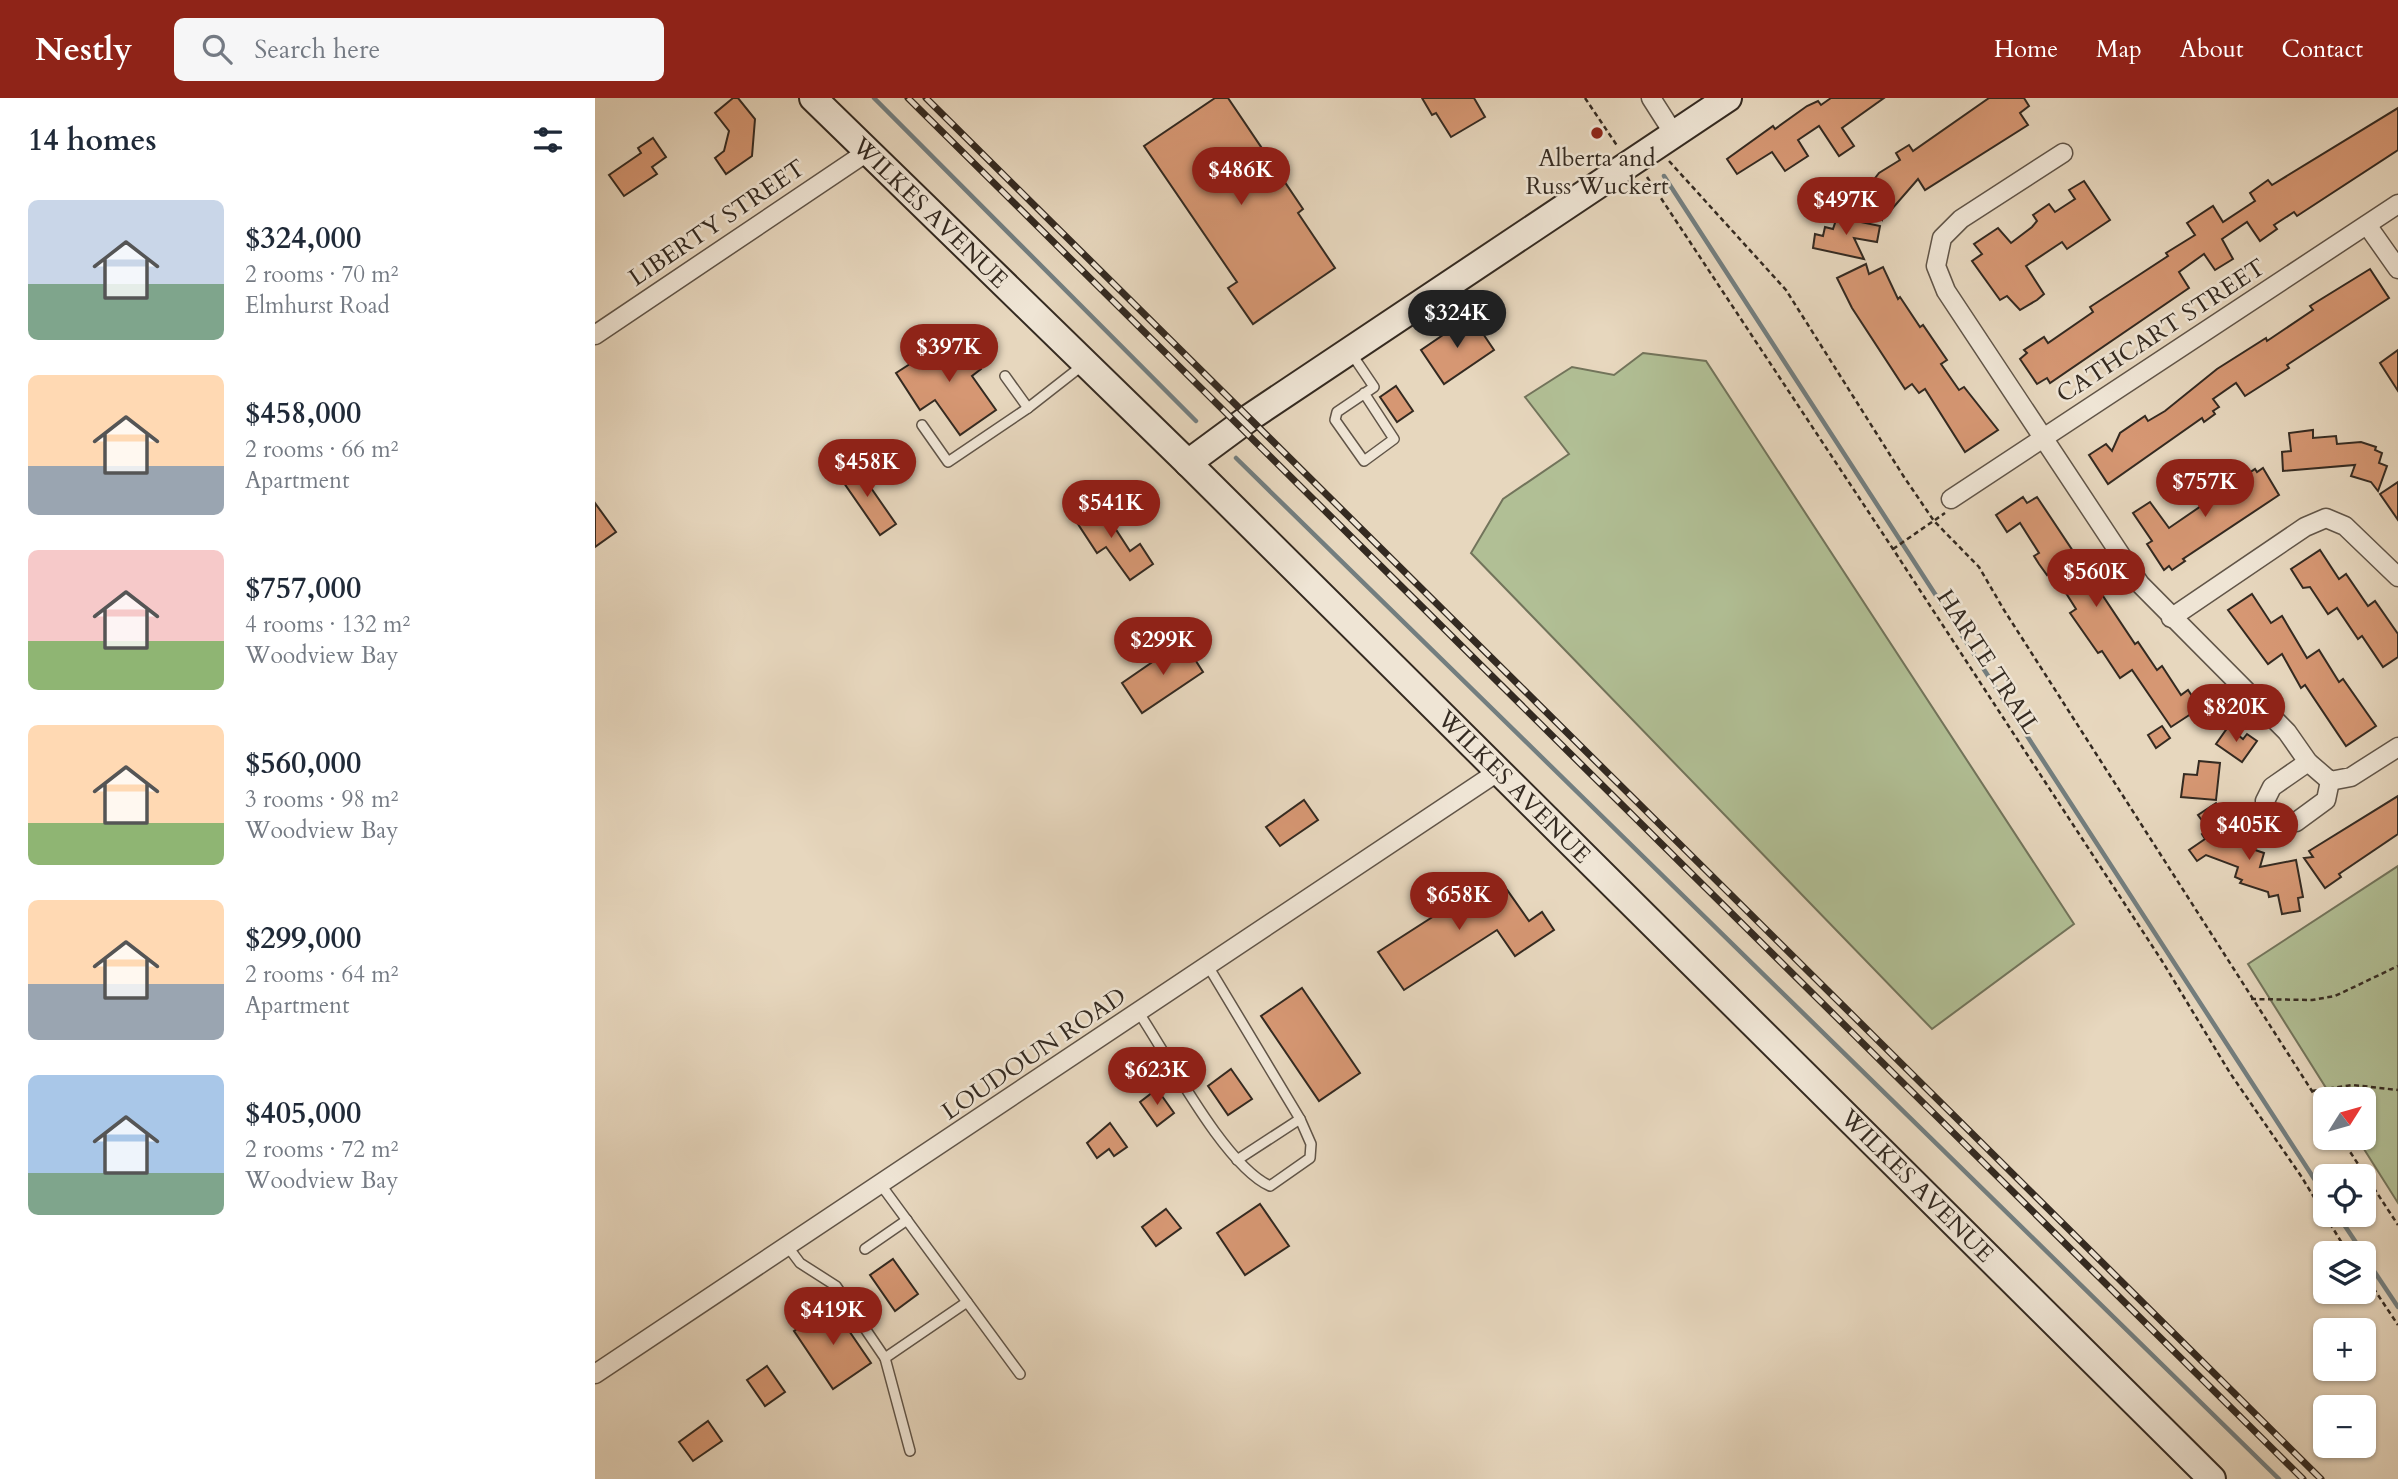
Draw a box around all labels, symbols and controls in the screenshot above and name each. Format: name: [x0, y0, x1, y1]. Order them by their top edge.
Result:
search box: [174, 18, 664, 81]
text: Nestly: [35, 27, 132, 72]
icon: search: [198, 30, 236, 68]
text: Search here: [254, 32, 380, 67]
text: Home: [1994, 33, 2058, 66]
text: Map: [2096, 33, 2142, 66]
text: About: [2180, 33, 2244, 66]
text: Contact: [2282, 33, 2363, 66]
text: 14 homes: [28, 120, 157, 161]
icon: filters: [529, 121, 567, 159]
marker: Alberta and Russ Wuckert: [1589, 125, 1605, 141]
street label: WILKES AVENUE: [844, 129, 1015, 296]
place label: Alberta and Russ Wuckert: [1525, 142, 1669, 203]
pin: $486K: [1192, 148, 1290, 207]
street label: LIBERTY STREET: [622, 152, 812, 294]
text: $486K: [1208, 154, 1274, 185]
pin: $497K: [1797, 178, 1895, 237]
text: $497K: [1813, 184, 1879, 215]
text: $324,000: [245, 218, 361, 259]
icon: home: [84, 228, 168, 312]
street label: CATHCART STREET: [2050, 251, 2272, 411]
text: 2 rooms · 70 m²: [245, 259, 398, 290]
text: Elmhurst Road: [245, 290, 390, 321]
pin: $324K: [1408, 290, 1506, 350]
text: $324K: [1424, 297, 1490, 328]
pin: $397K: [900, 324, 998, 384]
text: $397K: [916, 331, 982, 362]
text: $458,000: [245, 393, 361, 434]
icon: home: [84, 403, 168, 487]
text: 2 rooms · 66 m²: [245, 434, 398, 465]
pin: $458K: [818, 440, 916, 499]
text: $458K: [834, 446, 900, 477]
pin: $757K: [2156, 460, 2254, 519]
text: Apartment: [245, 465, 349, 496]
text: $757K: [2172, 466, 2238, 497]
pin: $541K: [1062, 480, 1160, 540]
text: $541K: [1078, 487, 1144, 518]
pin: $560K: [2047, 550, 2145, 609]
text: $560K: [2063, 556, 2129, 587]
text: $757,000: [245, 568, 361, 609]
icon: home: [84, 578, 168, 662]
street label: HARTE TRAIL: [1929, 583, 2047, 741]
text: 4 rooms · 132 m²: [245, 609, 410, 640]
pin: $299K: [1114, 618, 1212, 677]
text: $299K: [1130, 624, 1196, 655]
text: Woodview Bay: [245, 640, 398, 671]
pin: $820K: [2187, 684, 2285, 744]
text: $820K: [2203, 691, 2269, 722]
street label: WILKES AVENUE: [1429, 702, 1598, 871]
text: $560,000: [245, 743, 361, 784]
icon: home: [84, 753, 168, 837]
text: 3 rooms · 98 m²: [245, 784, 398, 815]
pin: $405K: [2200, 802, 2298, 862]
text: $405K: [2216, 809, 2282, 840]
text: Woodview Bay: [245, 815, 398, 846]
pin: $658K: [1410, 872, 1508, 932]
text: $658K: [1426, 879, 1492, 910]
text: $299,000: [245, 918, 361, 959]
icon: home: [84, 928, 168, 1012]
text: 2 rooms · 64 m²: [245, 959, 398, 990]
street label: LOUDOUN ROAD: [935, 980, 1133, 1128]
text: Apartment: [245, 990, 349, 1021]
pin: $623K: [1108, 1048, 1206, 1107]
text: $623K: [1124, 1054, 1190, 1085]
north arrow: [2313, 1087, 2377, 1150]
map controls: [2313, 1087, 2376, 1458]
text: $405,000: [245, 1093, 361, 1134]
street label: WILKES AVENUE: [1832, 1101, 2001, 1270]
icon: home: [84, 1103, 168, 1187]
text: 2 rooms · 72 m²: [245, 1134, 398, 1165]
button: locate: [2313, 1164, 2376, 1227]
text: Woodview Bay: [245, 1165, 398, 1196]
button: layers: [2313, 1241, 2376, 1304]
pin: $419K: [784, 1288, 882, 1347]
text: $419K: [800, 1294, 866, 1325]
button: +: [2313, 1318, 2376, 1381]
button: −: [2313, 1395, 2376, 1458]

